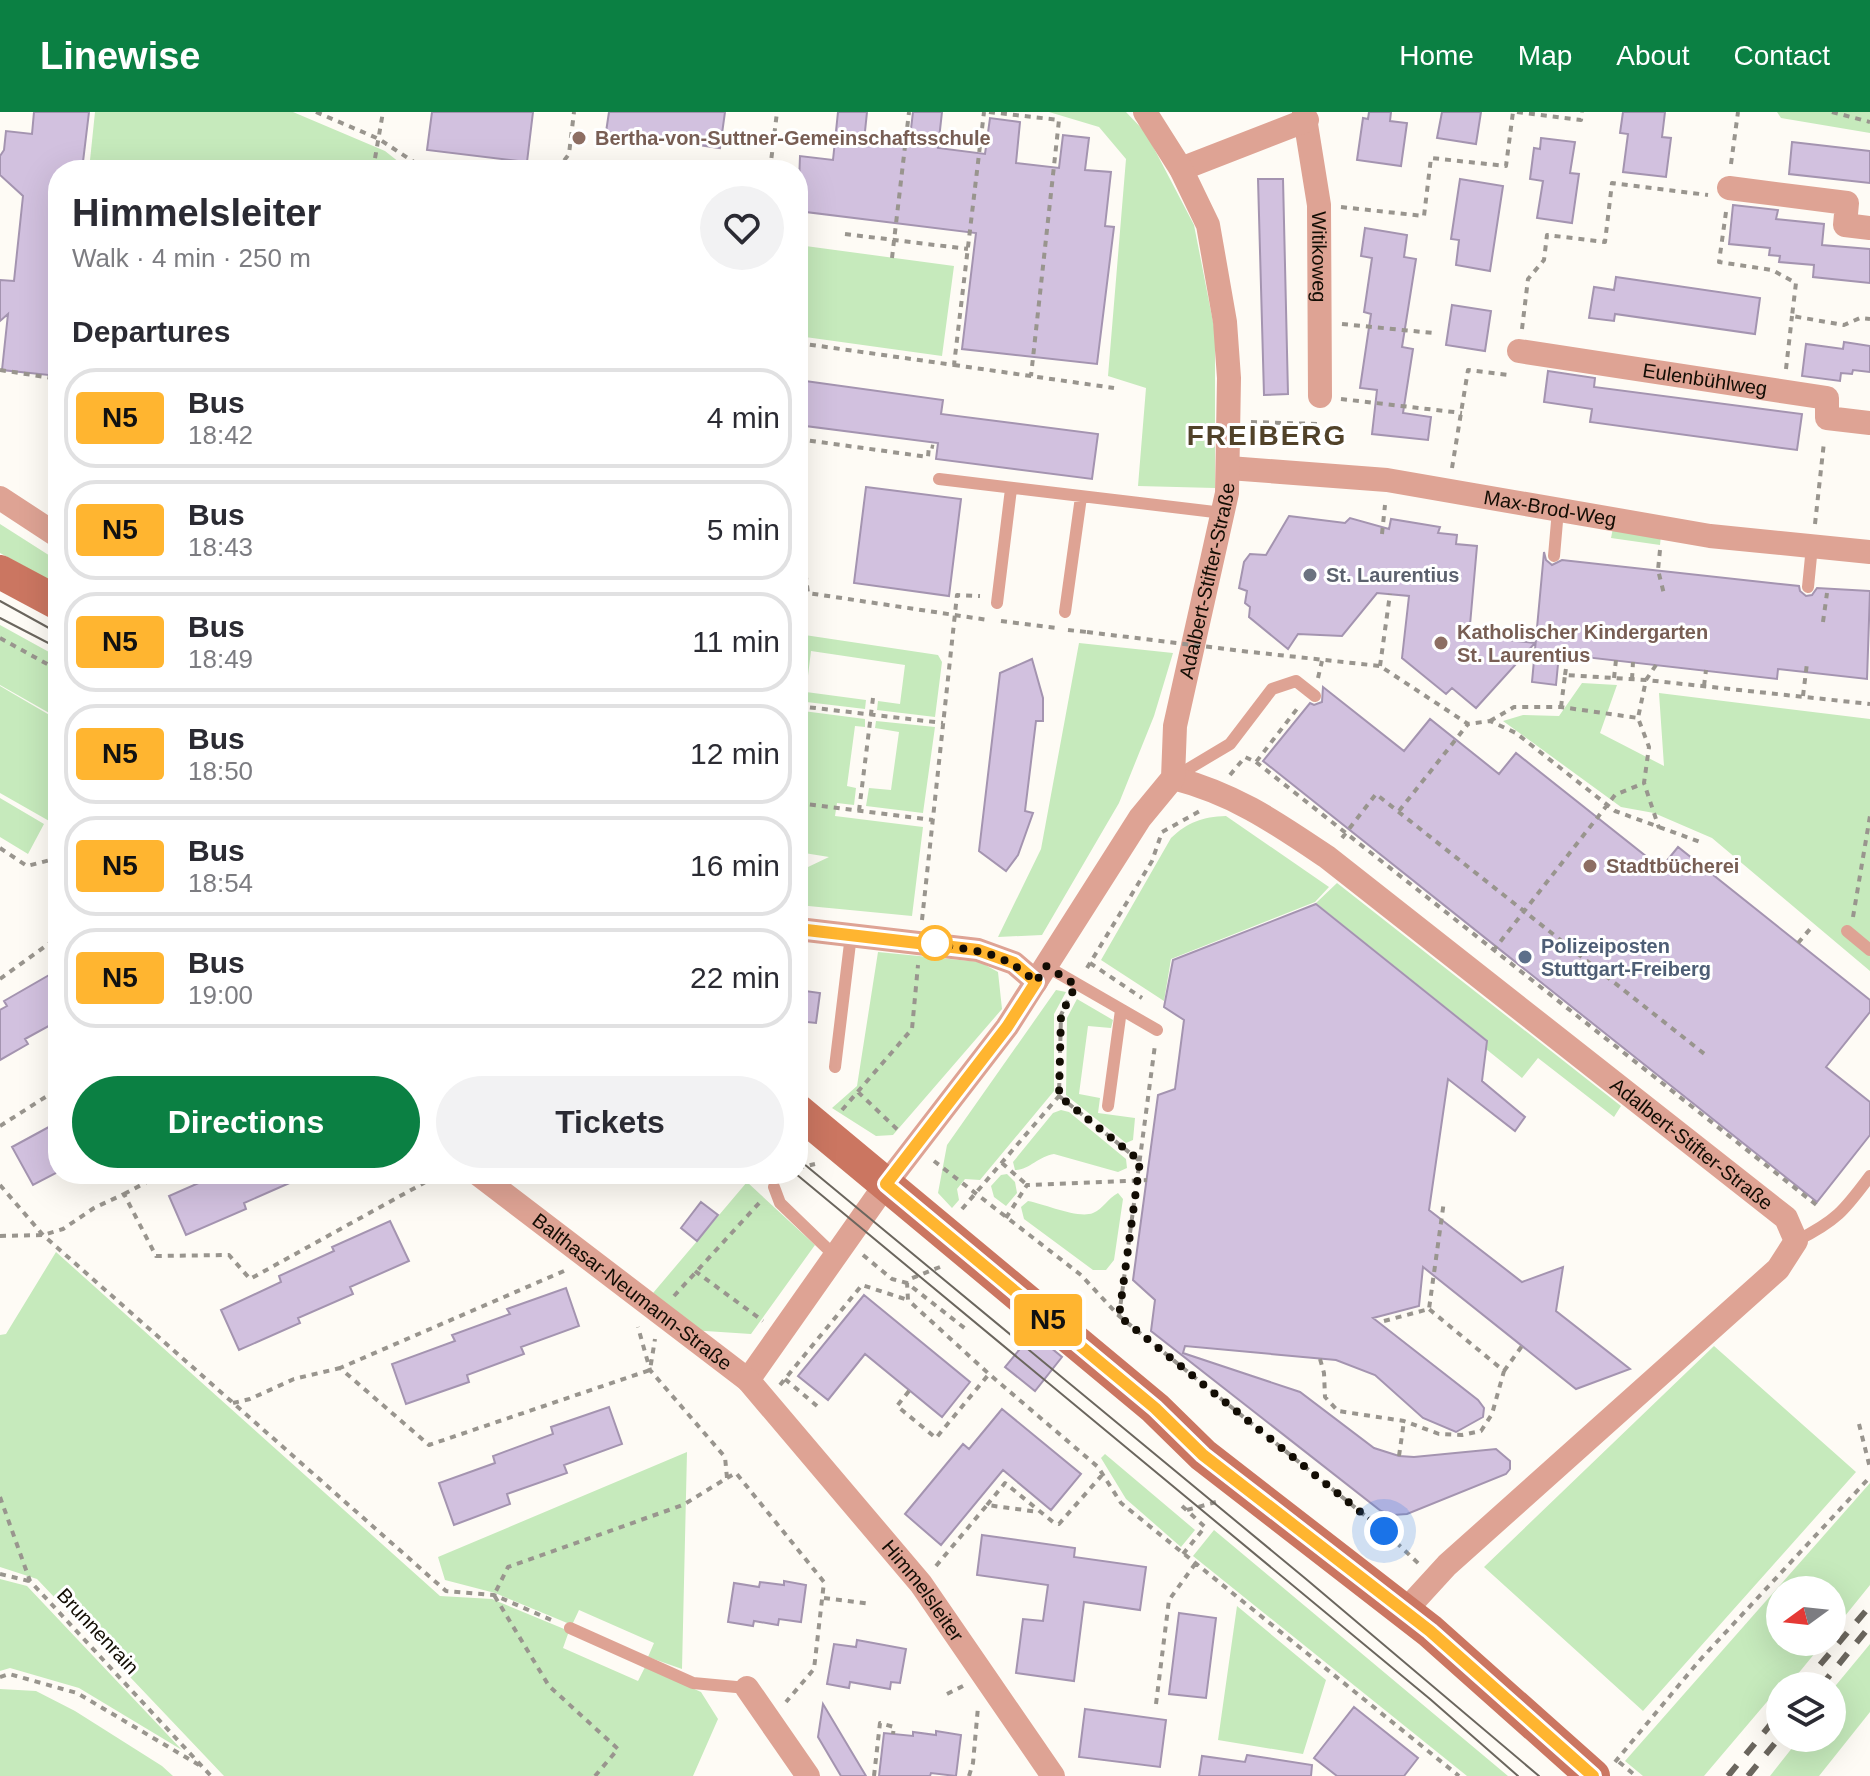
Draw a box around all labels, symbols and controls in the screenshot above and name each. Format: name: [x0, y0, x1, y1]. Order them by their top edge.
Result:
text: Linewise: [40, 35, 201, 77]
text: Home: [1399, 40, 1474, 71]
text: Map: [1518, 40, 1572, 71]
text: About: [1616, 40, 1690, 71]
text: Contact: [1734, 40, 1830, 71]
place label: Bertha-von-Suttner-Gemeinschaftsschule: [595, 127, 991, 149]
marker: Bertha-von-Suttner-Gemeinschaftsschule: [570, 129, 588, 147]
button: heart: [700, 186, 784, 270]
text: Himmelsleiter: [72, 192, 321, 234]
street label: Witikoweg: [1308, 211, 1331, 302]
text: Walk · 4 min · 250 m: [72, 243, 311, 273]
text: Departures: [72, 315, 230, 348]
street label: Eulenbühlweg: [1641, 359, 1769, 400]
text: Bus: [188, 386, 245, 419]
text: 4 min: [707, 401, 780, 434]
text: N5: [102, 402, 138, 433]
text: 18:42: [188, 420, 253, 450]
district label: FREIBERG: [1187, 420, 1347, 451]
street label: Adalbert-Stifter-Straße: [1175, 483, 1238, 681]
street label: Max-Brod-Weg: [1482, 486, 1618, 531]
text: Bus: [188, 498, 245, 531]
text: 5 min: [707, 513, 780, 546]
text: N5: [102, 514, 138, 545]
text: 18:43: [188, 532, 253, 562]
place label: St. Laurentius: [1326, 564, 1459, 586]
marker: St. Laurentius: [1301, 566, 1319, 584]
text: Bus: [188, 610, 245, 643]
place label: Katholischer Kindergarten St. Laurentius: [1457, 621, 1708, 666]
text: 11 min: [692, 625, 780, 658]
text: N5: [102, 626, 138, 657]
marker: Katholischer Kindergarten St. Laurentius: [1432, 634, 1450, 652]
text: 18:49: [188, 644, 253, 674]
text: Bus: [188, 722, 245, 755]
text: 12 min: [690, 737, 780, 770]
text: N5: [102, 738, 138, 769]
text: 18:50: [188, 756, 253, 786]
text: Bus: [188, 834, 245, 867]
text: 16 min: [690, 849, 780, 882]
text: N5: [102, 850, 138, 881]
place label: Stadtbücherei: [1606, 855, 1739, 877]
marker: Stadtbücherei: [1581, 857, 1599, 875]
text: 18:54: [188, 868, 253, 898]
unlabelled marker: [918, 926, 952, 960]
place label: Polizeiposten Stuttgart-Freiberg: [1541, 935, 1711, 980]
text: Bus: [188, 946, 245, 979]
marker: Polizeiposten Stuttgart-Freiberg: [1516, 948, 1534, 966]
text: 22 min: [690, 961, 780, 994]
text: N5: [102, 962, 138, 993]
text: 19:00: [188, 980, 253, 1010]
street label: Adalbert-Stifter-Straße: [1606, 1073, 1777, 1214]
button: Directions: [72, 1076, 420, 1168]
button: Tickets: [436, 1076, 784, 1168]
street label: Balthasar-Neumann-Straße: [528, 1209, 736, 1375]
line badge: N5: [1012, 1294, 1084, 1346]
text: N5: [1030, 1304, 1066, 1335]
your location: [1364, 1511, 1404, 1551]
street label: Himmelsleiter: [878, 1536, 968, 1646]
north arrow: [1766, 1576, 1846, 1656]
map controls: [1766, 1576, 1846, 1752]
street label: Brunnenrain: [53, 1584, 143, 1678]
button: layers: [1766, 1672, 1846, 1752]

